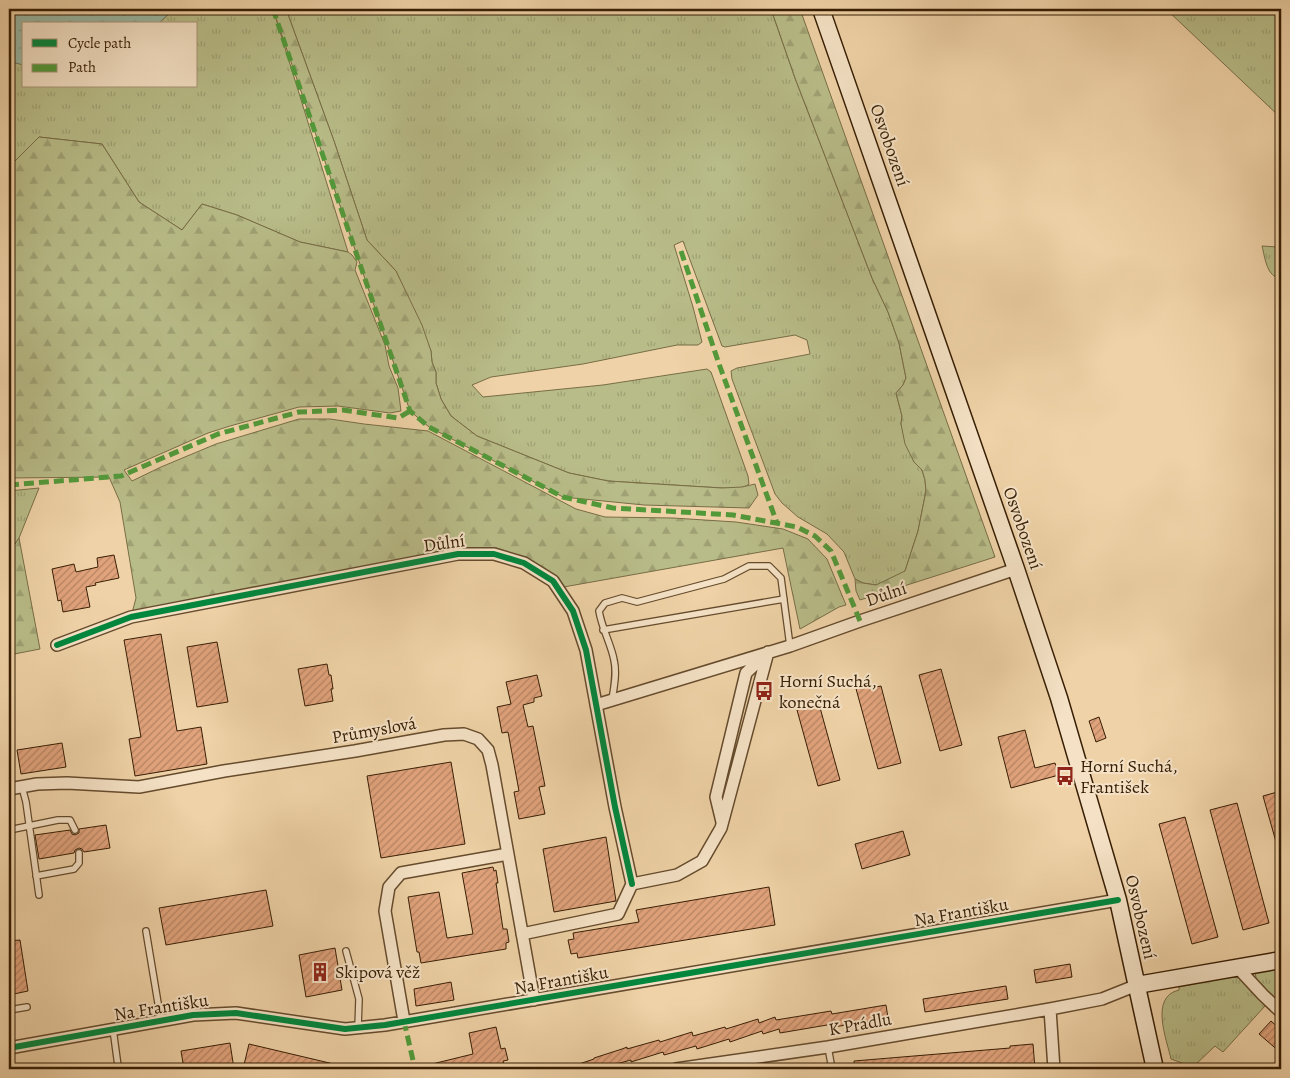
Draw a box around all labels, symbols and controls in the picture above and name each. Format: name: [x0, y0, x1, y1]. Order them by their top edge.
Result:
legend: [22, 22, 198, 88]
text: Cycle path: [68, 33, 131, 53]
text: Path: [68, 57, 96, 77]
street label: Osvobození: [865, 101, 915, 189]
street label: Osvobození: [998, 484, 1048, 572]
street label: Důlní: [422, 528, 466, 558]
street label: Důlní: [862, 576, 910, 612]
place label: Horní Suchá, konečná: [779, 669, 877, 714]
bus stop icon: Horní Suchá, konečná: [753, 680, 775, 702]
street label: Průmyslová: [330, 711, 419, 749]
place label: Horní Suchá, František: [1080, 754, 1178, 799]
bus stop icon: Horní Suchá, František: [1054, 765, 1076, 787]
street label: Osvobození: [1120, 873, 1162, 961]
street label: Na Františku: [912, 892, 1010, 932]
place label: Skipová věž: [335, 960, 420, 984]
street label: Na Františku: [512, 960, 610, 1000]
building icon: Skipová věž: [309, 961, 331, 983]
street label: Na Františku: [112, 988, 210, 1026]
street label: K Prádlu: [827, 1007, 894, 1041]

